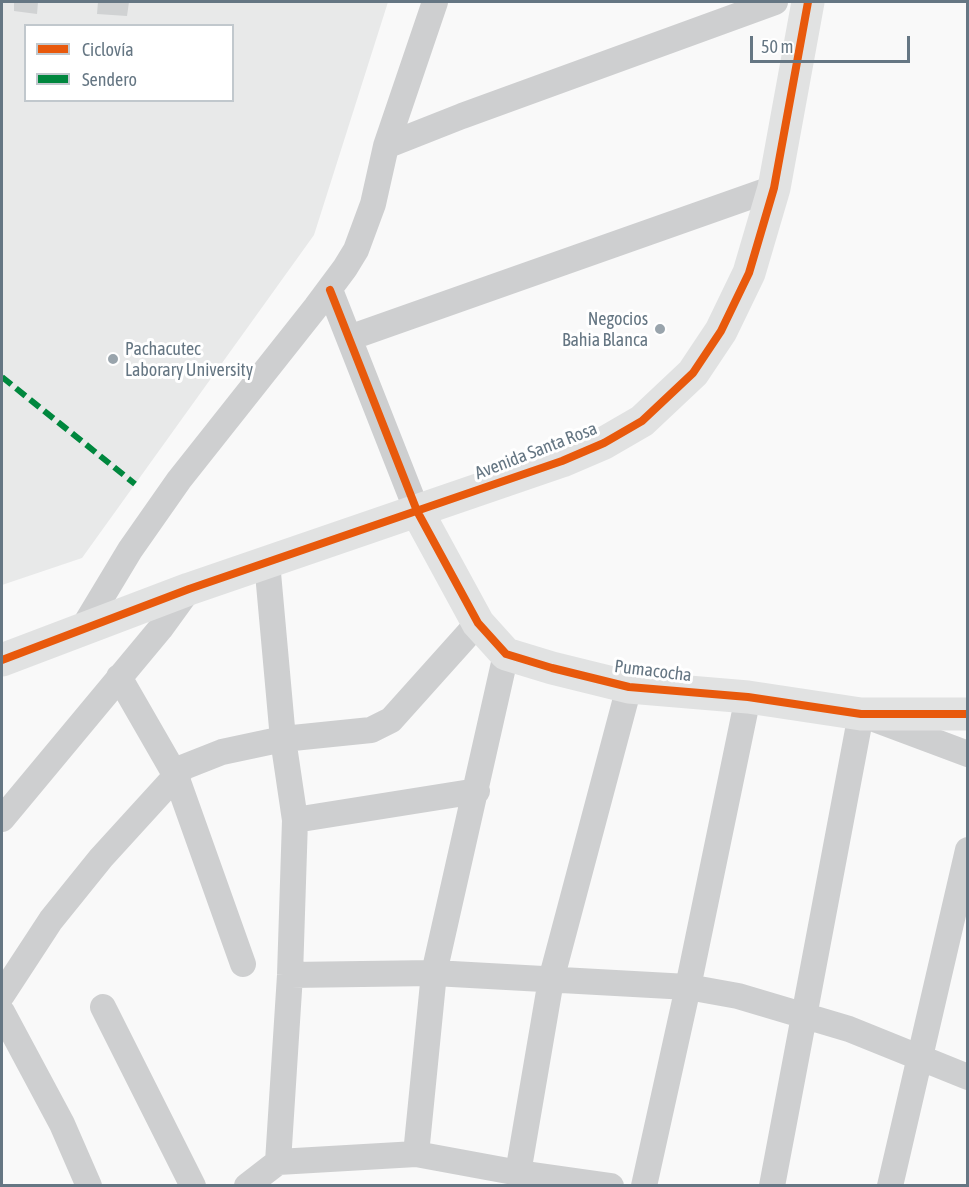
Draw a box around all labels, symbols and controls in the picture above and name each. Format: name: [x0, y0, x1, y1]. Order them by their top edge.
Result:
legend: [24, 24, 234, 102]
scale bar: [753, 24, 914, 62]
text: 50 m: [761, 36, 793, 57]
text: Ciclovía: [82, 39, 134, 60]
text: Sendero: [82, 69, 137, 90]
place label: Negocios Bahia Blanca: [562, 308, 648, 350]
marker: Negocios Bahia Blanca: [653, 322, 667, 336]
place label: Pachacutec Laborary University: [125, 338, 253, 380]
marker: Pachacutec Laborary University: [106, 352, 120, 366]
street label: Avenida Santa Rosa: [472, 418, 600, 484]
street label: Pumacocha: [613, 656, 693, 686]

